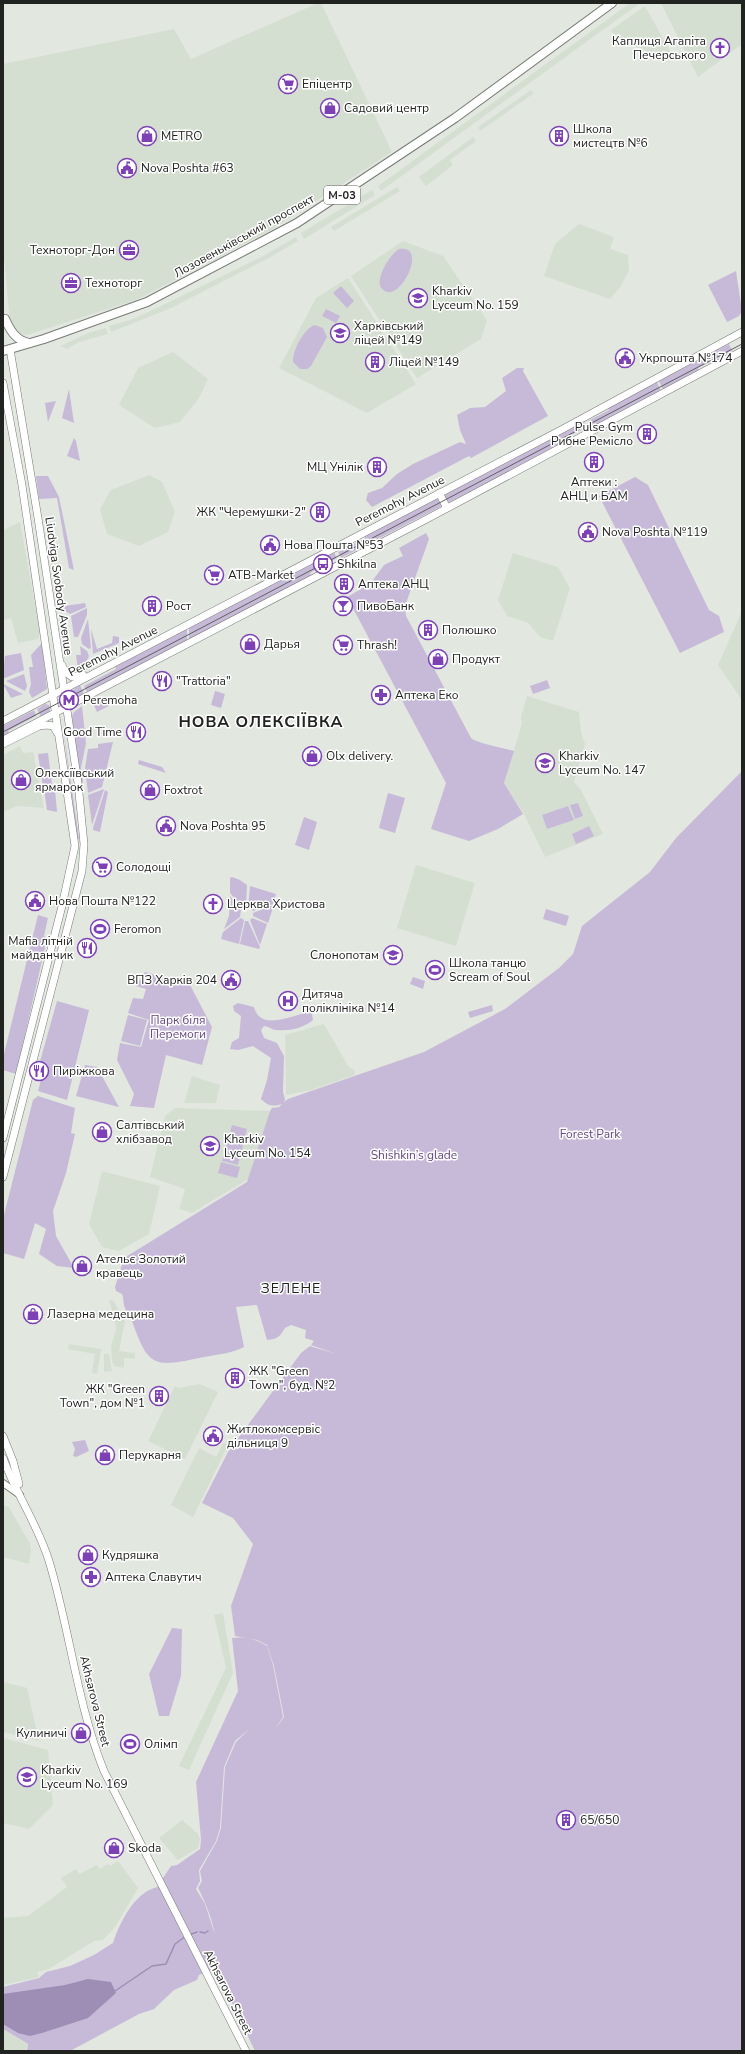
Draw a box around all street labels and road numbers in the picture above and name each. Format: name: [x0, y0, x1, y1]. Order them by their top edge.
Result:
road number: М-03: [324, 186, 360, 204]
street label: Лозовеньківський проспект: [171, 190, 318, 281]
street label: Peremohy Avenue: [353, 472, 447, 530]
street label: Liudviga Svobody Avenue: [41, 516, 77, 656]
street label: Peremohy Avenue: [66, 622, 160, 680]
street label: Akhsarova Street: [76, 1654, 114, 1749]
street label: Akhsarova Street: [200, 1947, 257, 2038]

